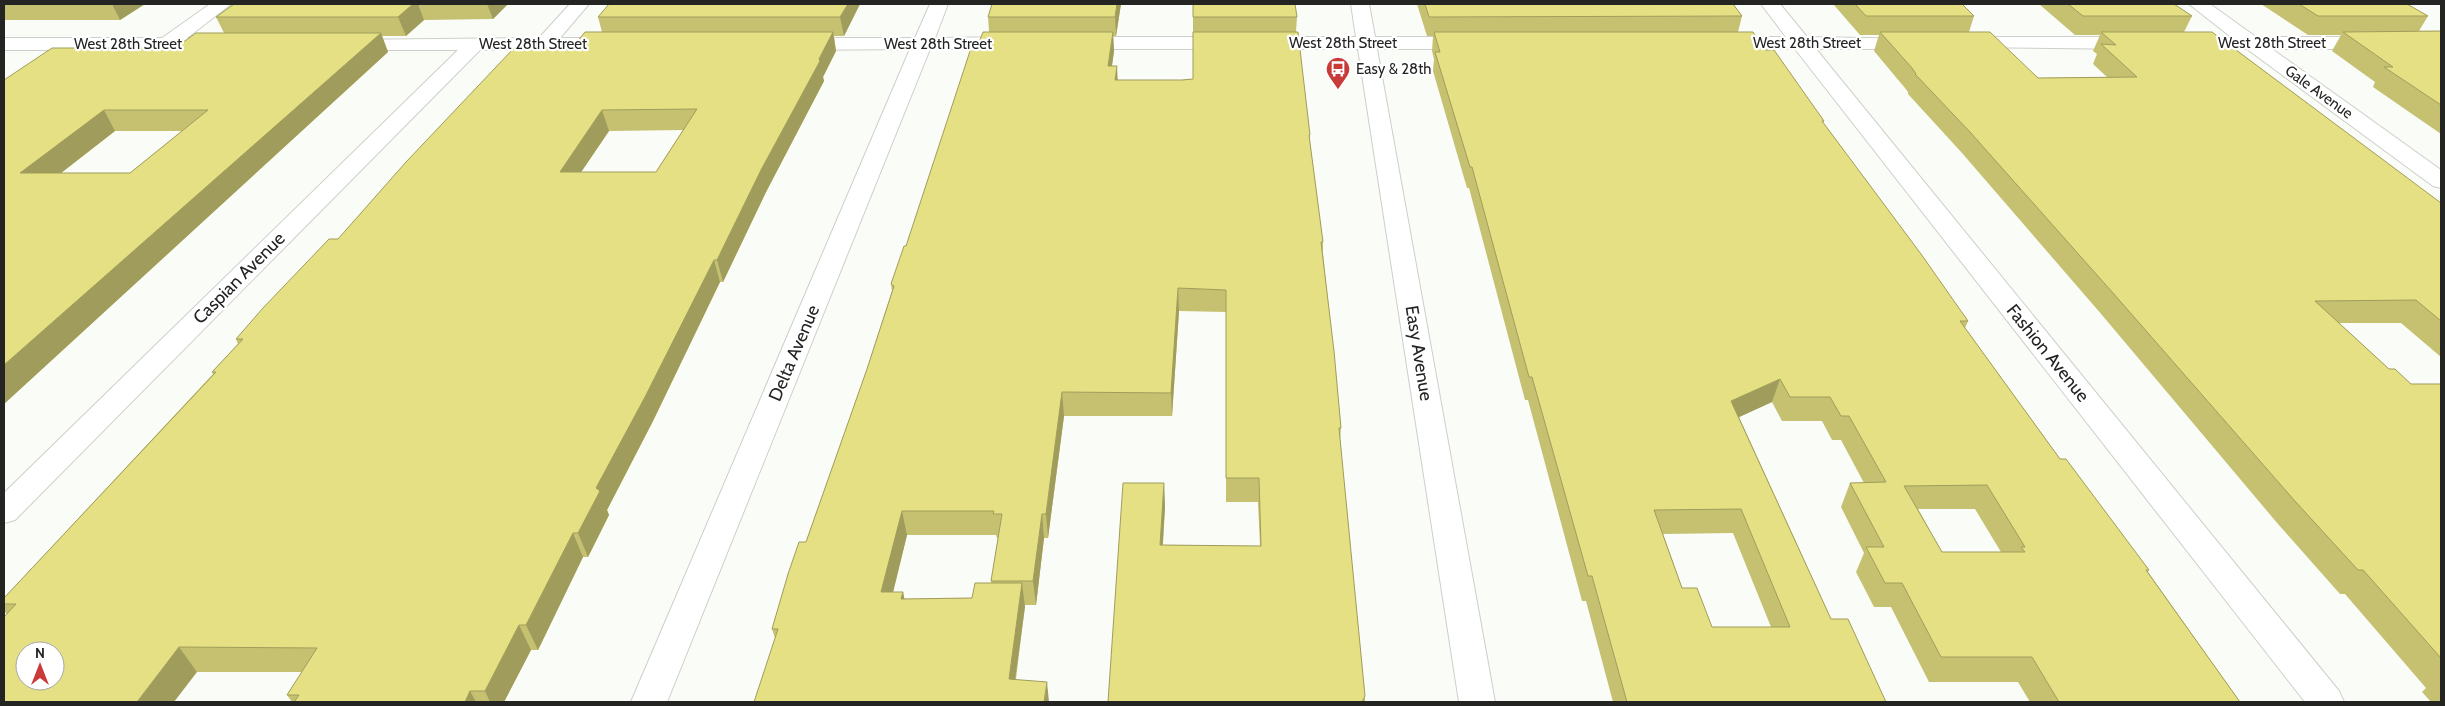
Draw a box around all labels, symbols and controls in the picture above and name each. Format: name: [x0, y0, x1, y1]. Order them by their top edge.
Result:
street label: West 28th Street: [1289, 34, 1397, 52]
street label: West 28th Street: [1753, 34, 1861, 52]
street label: West 28th Street: [2218, 34, 2326, 52]
street label: West 28th Street: [74, 35, 182, 53]
street label: West 28th Street: [479, 35, 587, 53]
street label: West 28th Street: [884, 35, 992, 53]
bus stop icon: Easy & 28th: [1325, 56, 1351, 90]
place label: Easy & 28th: [1356, 60, 1431, 78]
street label: Gale Avenue: [2282, 61, 2357, 123]
street label: Caspian Avenue: [188, 227, 290, 329]
street label: Fashion Avenue: [2002, 300, 2094, 406]
street label: Delta Avenue: [764, 302, 824, 404]
street label: Easy Avenue: [1401, 304, 1437, 402]
north arrow: [15, 641, 65, 691]
text: N: [35, 644, 45, 662]

